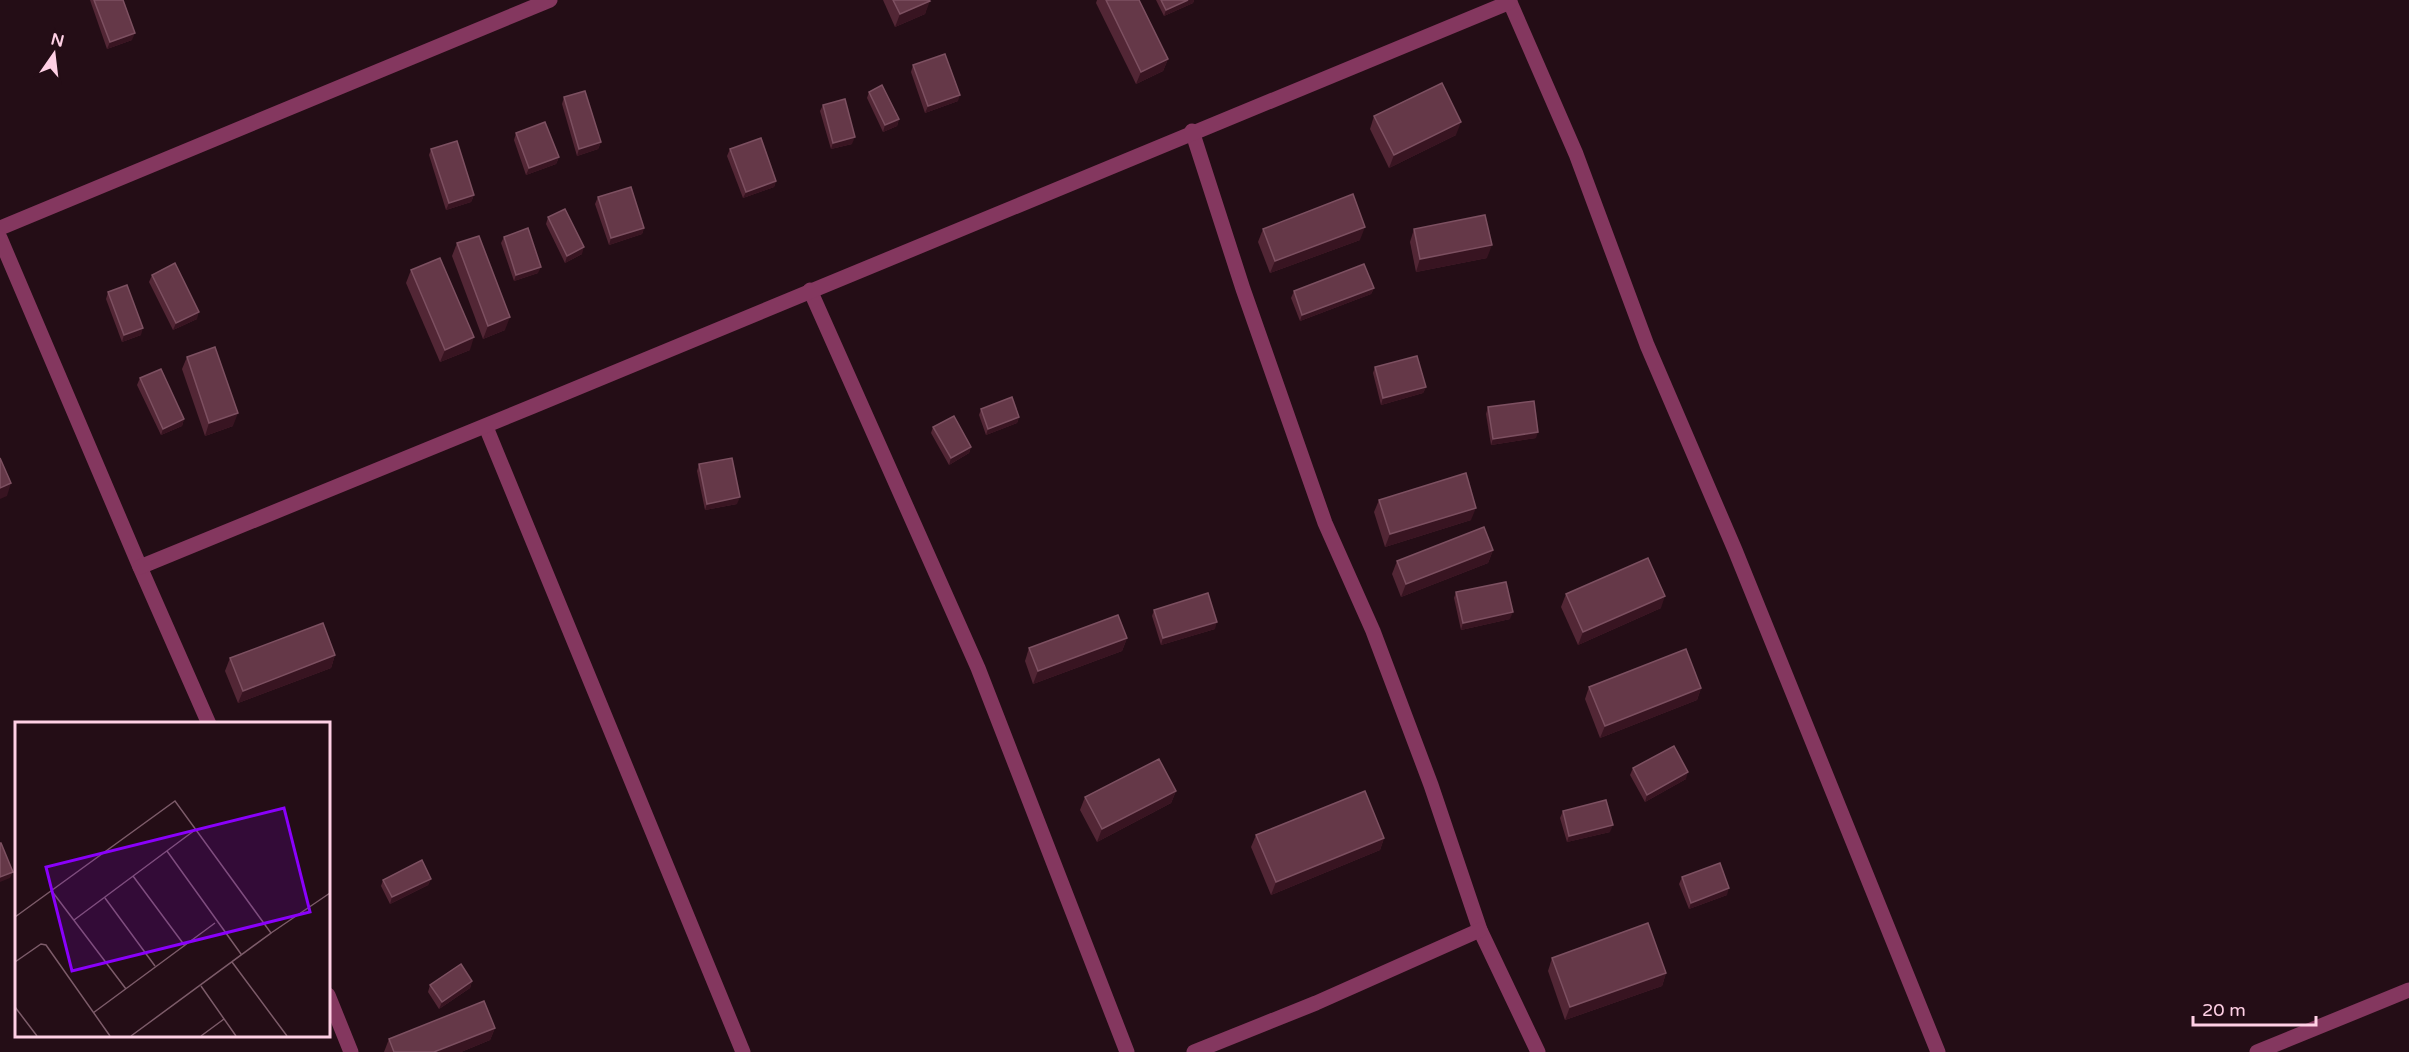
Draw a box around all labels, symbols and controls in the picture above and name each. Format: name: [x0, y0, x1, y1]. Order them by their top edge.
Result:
north arrow: [24, 24, 84, 84]
text: N: [49, 29, 66, 52]
inset map: [15, 722, 330, 1037]
scale bar: [2193, 989, 2316, 1027]
text: 20 m: [2202, 999, 2246, 1021]

